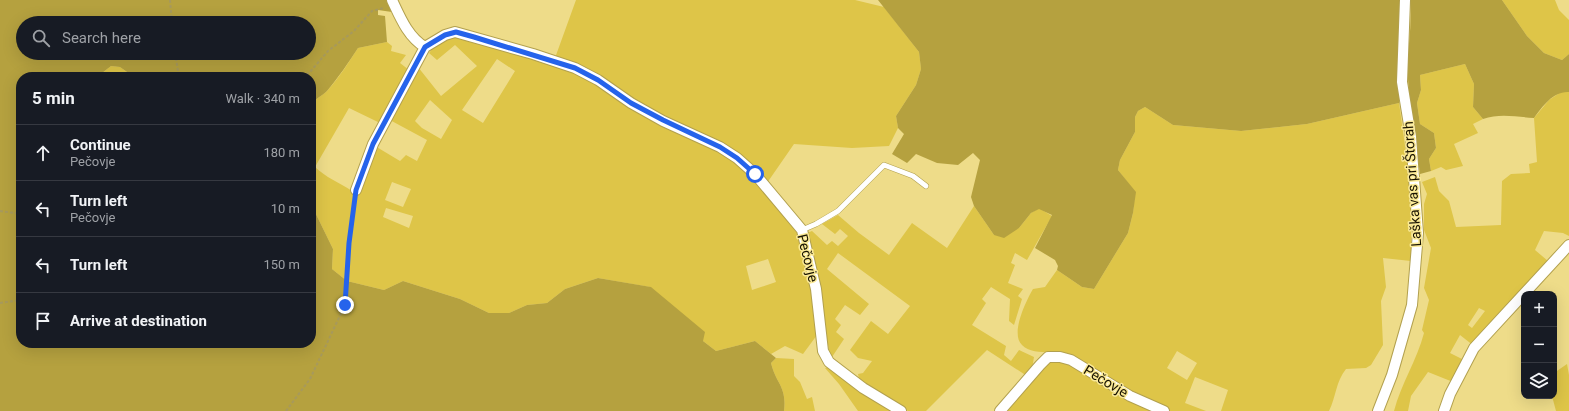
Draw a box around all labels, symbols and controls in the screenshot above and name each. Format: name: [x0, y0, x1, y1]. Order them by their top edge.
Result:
search box: [16, 16, 316, 60]
icon: search: [30, 27, 52, 49]
text: Search here: [62, 29, 141, 47]
text: 5 min: [32, 88, 75, 108]
text: Walk · 340 m: [225, 91, 300, 106]
street label: Laška vas pri Štorah: [1399, 121, 1424, 247]
text: Continue: [70, 136, 131, 154]
icon: ahead: [32, 142, 54, 164]
text: 180 m: [263, 145, 300, 160]
text: Pečovje: [70, 154, 115, 169]
route start: [746, 165, 764, 183]
text: Turn left: [70, 192, 127, 210]
icon: left: [32, 198, 54, 220]
text: 10 m: [271, 201, 300, 216]
text: Pečovje: [70, 210, 115, 225]
street label: Pečovje: [794, 232, 822, 284]
icon: left: [32, 254, 54, 276]
text: Turn left: [70, 256, 127, 274]
text: 150 m: [263, 257, 300, 272]
map controls: [1521, 291, 1557, 399]
button: +: [1521, 291, 1557, 327]
route end: [336, 296, 354, 314]
icon: arrive: [32, 310, 54, 332]
text: Arrive at destination: [70, 312, 207, 330]
button: −: [1521, 327, 1557, 363]
street label: Pečovje: [1081, 362, 1131, 400]
button: layers: [1521, 363, 1557, 399]

